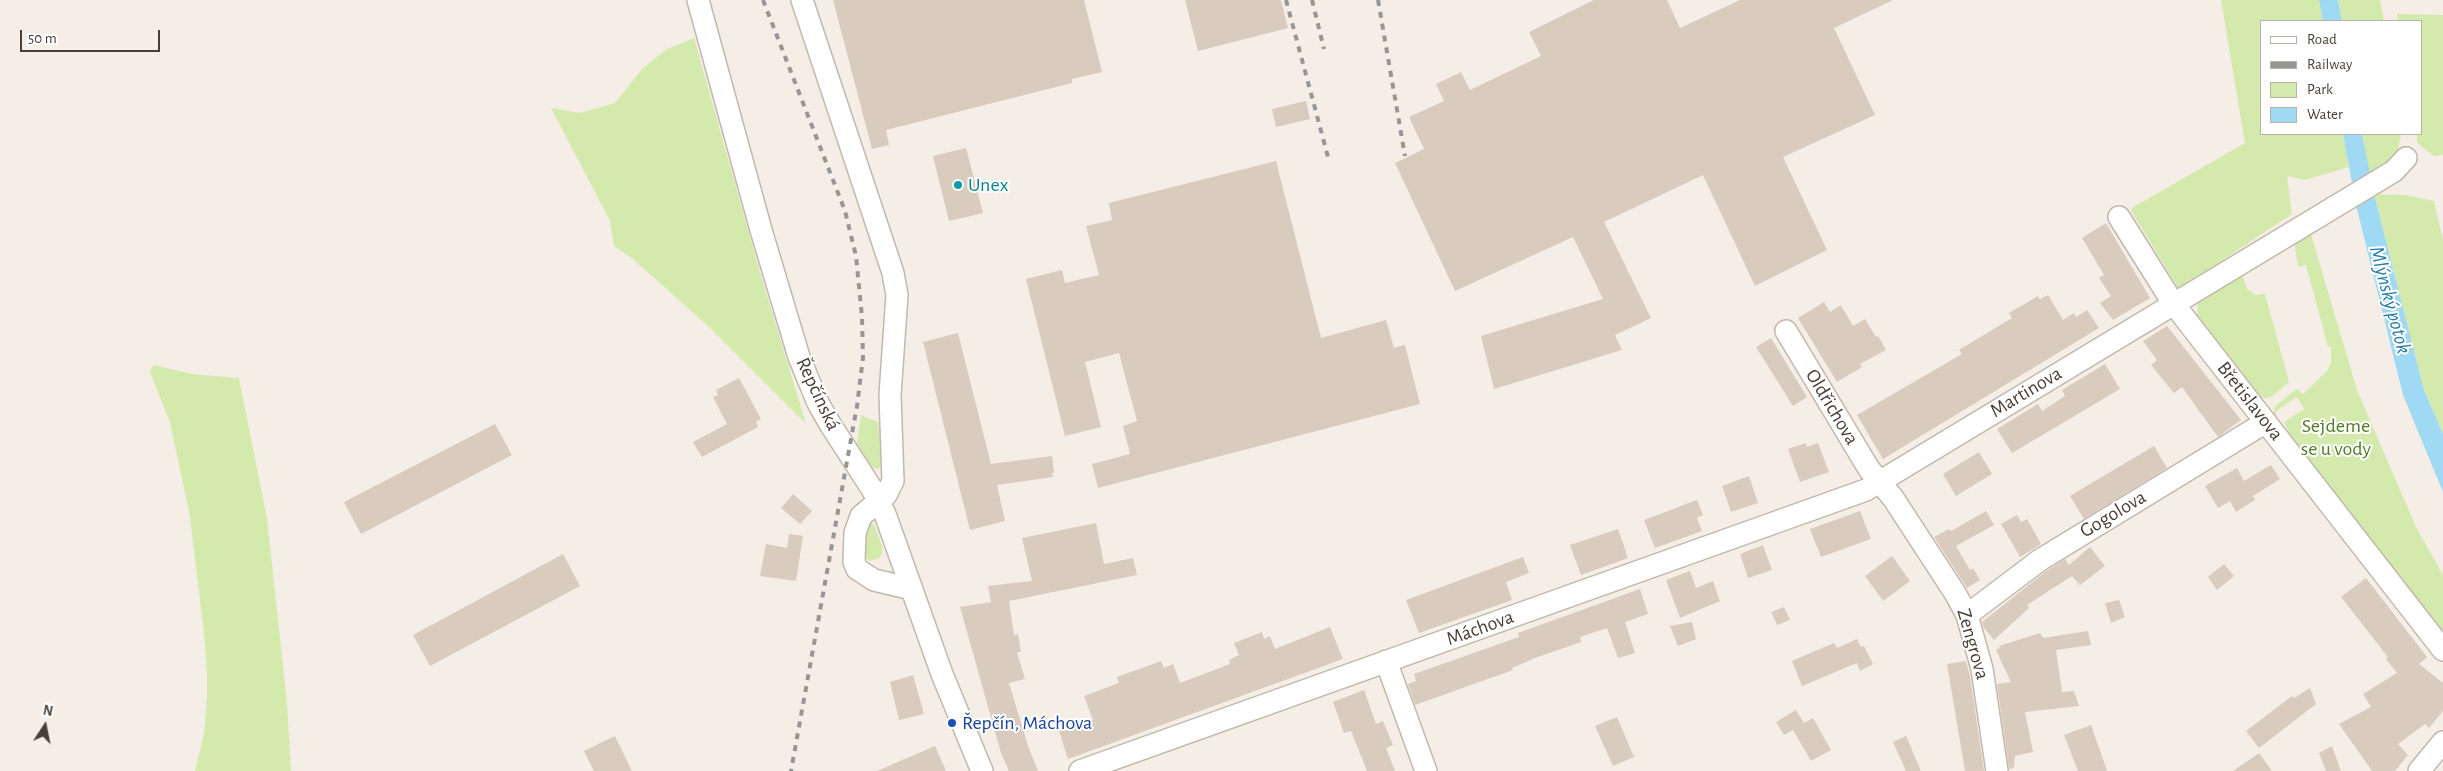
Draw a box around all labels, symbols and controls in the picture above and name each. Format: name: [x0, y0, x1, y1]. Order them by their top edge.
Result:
scale bar: [22, 20, 162, 52]
legend: [2260, 20, 2423, 135]
text: 50 m: [28, 31, 57, 46]
text: Road: [2307, 32, 2337, 47]
text: Railway: [2307, 57, 2352, 72]
text: Park: [2307, 82, 2333, 97]
text: Water: [2307, 107, 2343, 122]
place label: Unex: [968, 173, 1008, 197]
marker: Unex: [952, 179, 964, 191]
water label: Mlýnský potok: [2364, 243, 2416, 357]
street label: Řepčínská: [791, 354, 845, 434]
street label: Břetislavova: [2212, 357, 2288, 445]
street label: Martinova: [1986, 361, 2066, 423]
street label: Oldřichova: [1800, 365, 1864, 449]
park label: Sejdeme se u vody: [2301, 414, 2371, 461]
street label: Gogolova: [2076, 485, 2150, 543]
street label: Máchova: [1443, 605, 1517, 651]
street label: Zengrova: [1951, 606, 1995, 682]
north arrow: [20, 701, 70, 751]
text: N: [42, 703, 54, 719]
place label: Řepčín, Máchova: [962, 711, 1092, 735]
marker: Řepčín, Máchova: [946, 717, 958, 729]

